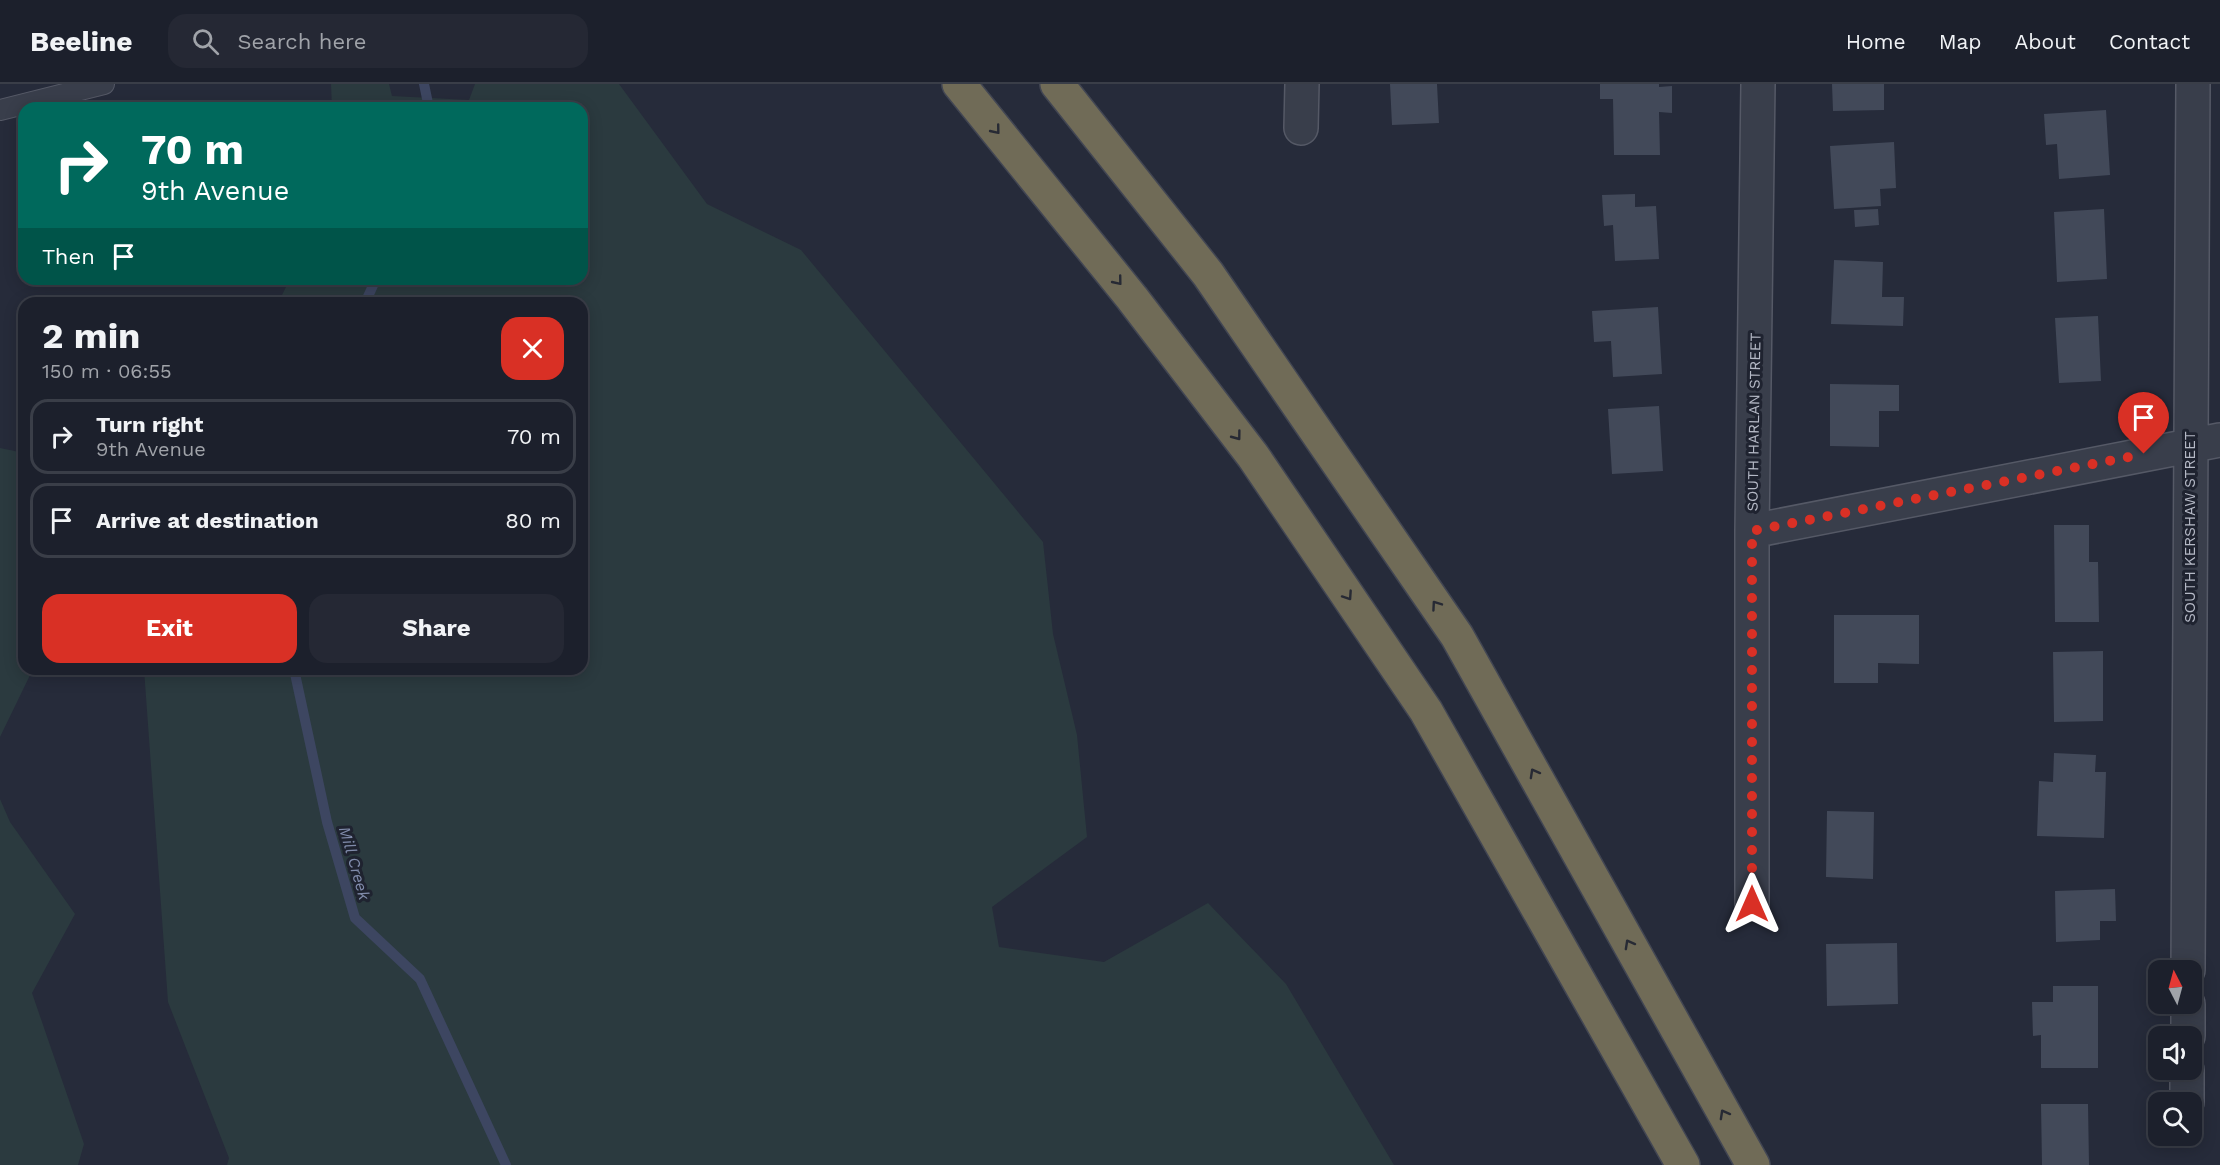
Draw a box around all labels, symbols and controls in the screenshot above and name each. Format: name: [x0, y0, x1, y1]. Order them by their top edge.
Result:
search box: [168, 14, 588, 68]
text: Beeline: [30, 25, 132, 58]
icon: search: [189, 25, 222, 58]
text: Search here: [237, 29, 366, 54]
text: Home: [1846, 29, 1906, 54]
text: Map: [1939, 29, 1982, 54]
text: About: [2015, 29, 2076, 54]
text: Contact: [2109, 29, 2190, 54]
one-way arrow: [988, 123, 999, 134]
text: 70 m: [141, 125, 244, 174]
icon: right: [42, 126, 120, 204]
text: 9th Avenue: [141, 175, 289, 207]
icon: arrive: [107, 240, 140, 273]
text: Then: [42, 244, 95, 269]
one-way arrow: [1111, 274, 1122, 285]
text: 2 min: [42, 315, 140, 357]
button: close: [501, 317, 564, 380]
street label: SOUTH HARLAN STREET: [1743, 332, 1765, 512]
text: 150 m · 06:55: [42, 359, 172, 383]
pin: [2118, 392, 2169, 454]
icon: arrive: [2127, 401, 2160, 434]
text: Turn right: [96, 412, 203, 437]
icon: right: [45, 420, 78, 453]
text: 70 m: [507, 424, 561, 449]
one-way arrow: [1230, 429, 1241, 440]
street label: SOUTH KERSHAW STREET: [2181, 431, 2199, 623]
text: 9th Avenue: [96, 437, 206, 461]
icon: arrive: [45, 504, 78, 537]
text: Arrive at destination: [96, 508, 319, 533]
text: 80 m: [505, 508, 561, 533]
one-way arrow: [1341, 590, 1352, 601]
button: Exit: [42, 594, 297, 663]
button: Share: [309, 594, 564, 663]
one-way arrow: [1432, 601, 1443, 612]
one-way arrow: [1530, 769, 1541, 780]
water label: Mill Creek: [335, 824, 374, 903]
position arrow: [1720, 872, 1784, 936]
one-way arrow: [1625, 940, 1636, 950]
north arrow: [2148, 960, 2202, 1014]
map controls: [2148, 960, 2202, 1146]
button: sound: [2148, 1026, 2202, 1080]
button: search: [2148, 1092, 2202, 1146]
one-way arrow: [1720, 1110, 1731, 1120]

